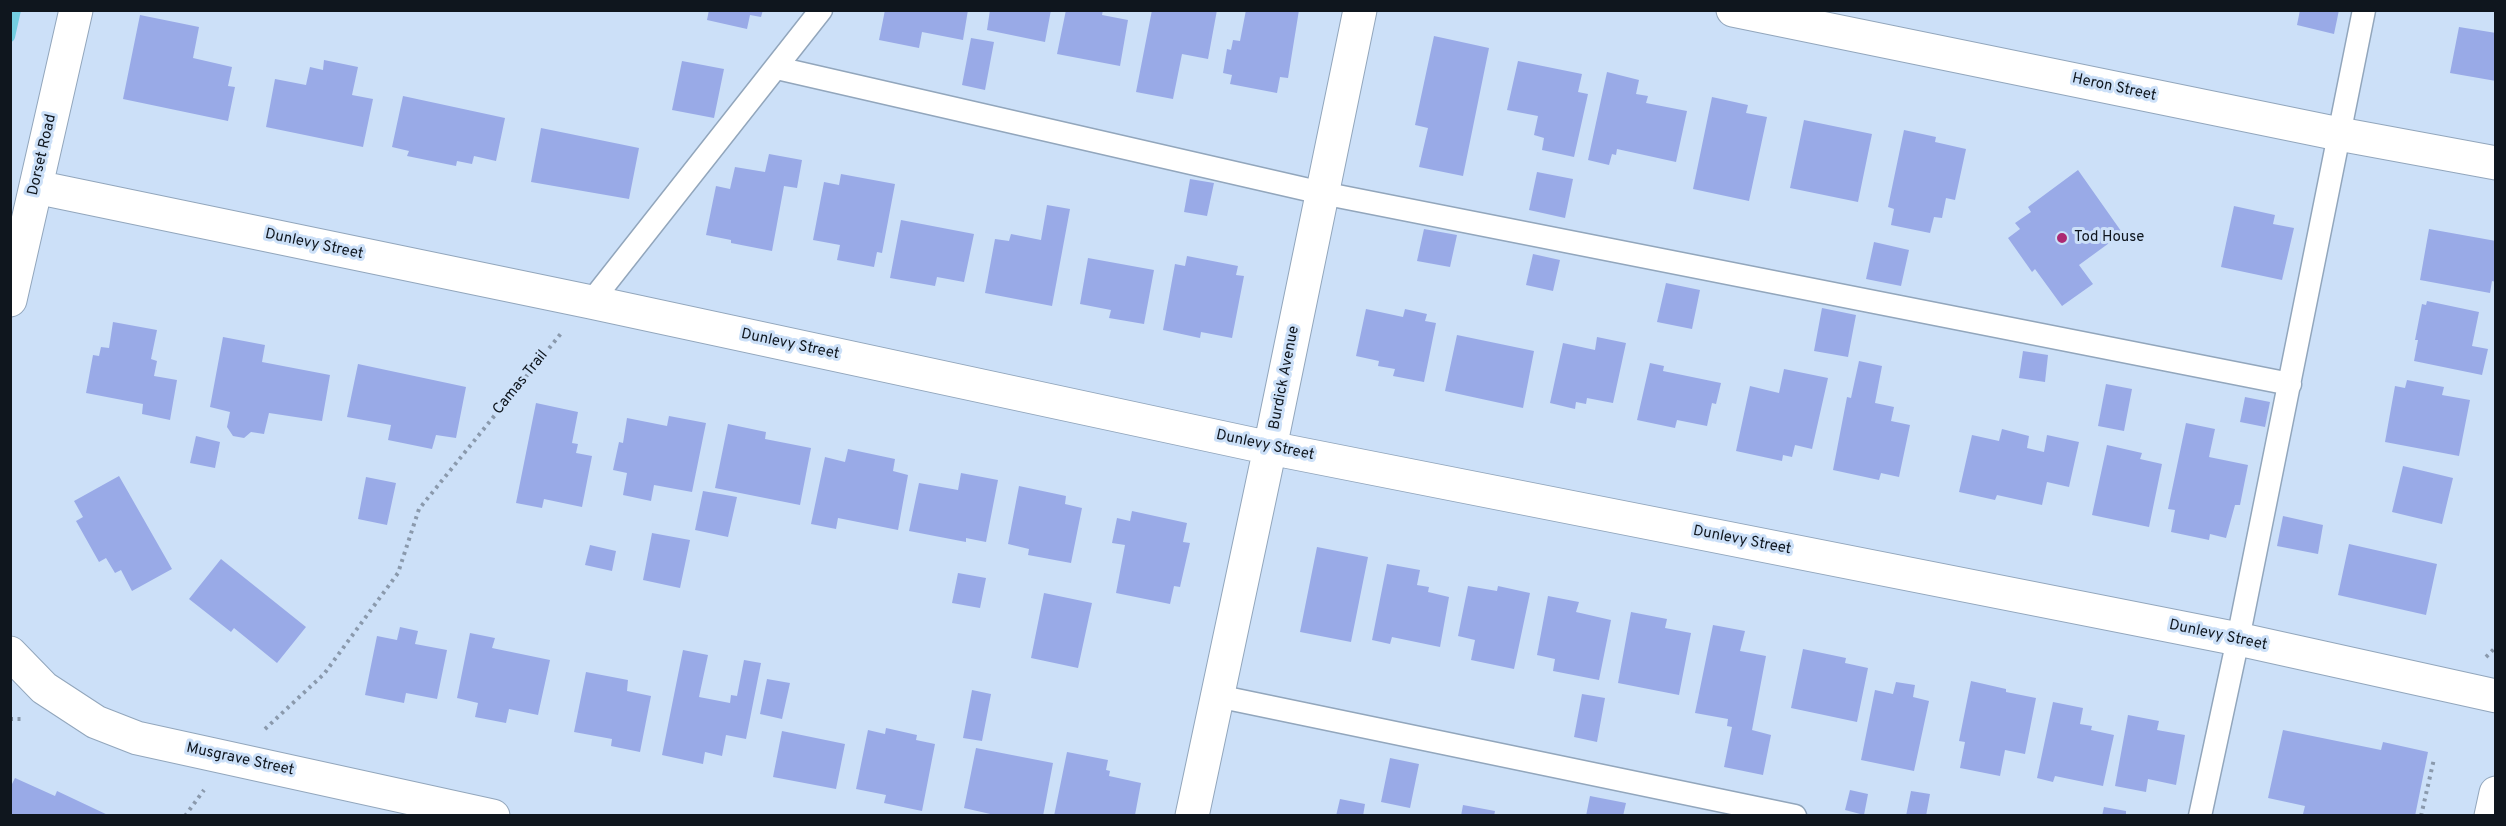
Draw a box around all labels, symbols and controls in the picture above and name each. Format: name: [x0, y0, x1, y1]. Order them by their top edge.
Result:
street label: Heron Street: [2070, 70, 2158, 106]
street label: Dorset Road: [25, 113, 61, 197]
street label: Dunlevy Street: [263, 226, 365, 264]
place label: Tod House: [2074, 229, 2144, 247]
marker: Tod House: [2055, 231, 2069, 245]
street label: Burdick Avenue: [1266, 325, 1304, 431]
street label: Dunlevy Street: [739, 326, 841, 364]
street label: Camas Trail: [490, 347, 552, 419]
street label: Dunlevy Street: [1214, 427, 1316, 465]
street label: Dunlevy Street: [1691, 523, 1793, 559]
street label: Dunlevy Street: [2167, 617, 2269, 655]
street label: Musgrave Street: [184, 740, 296, 780]

